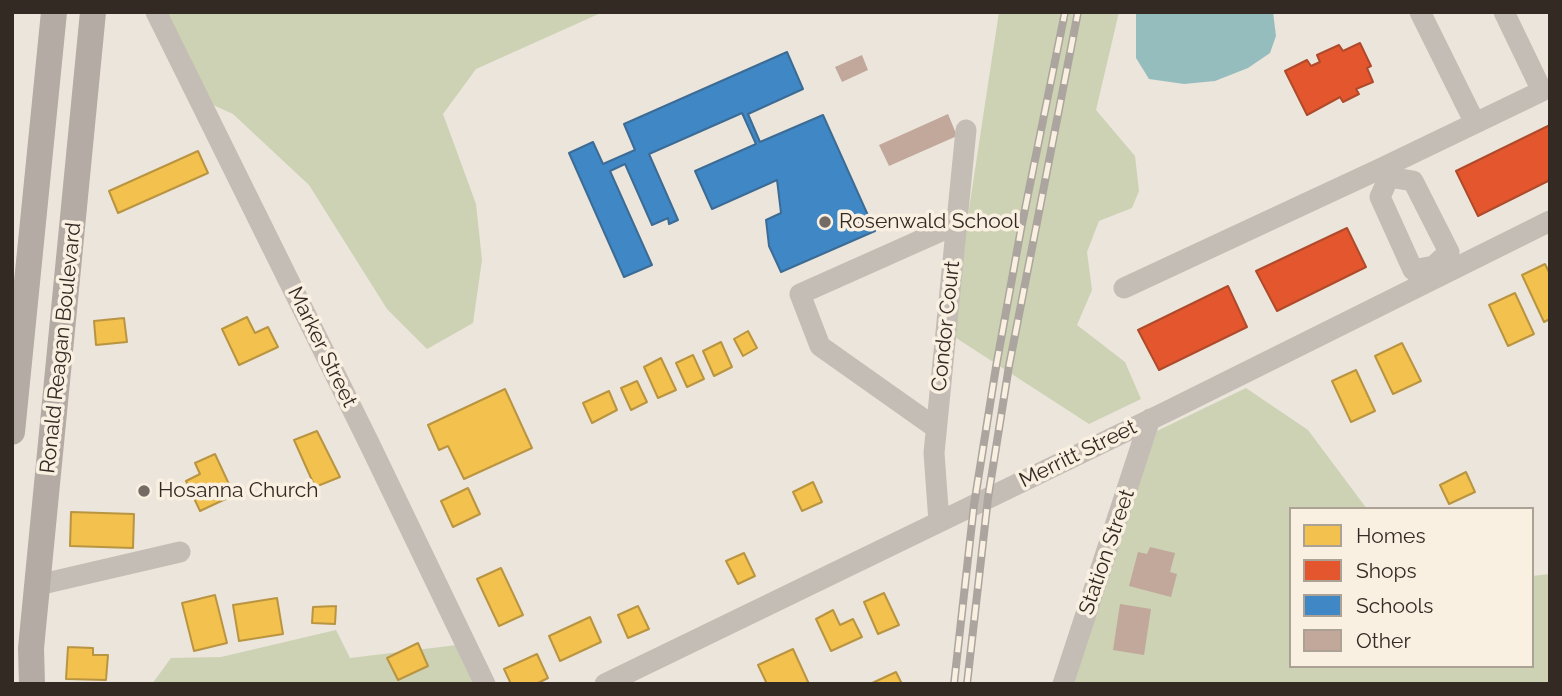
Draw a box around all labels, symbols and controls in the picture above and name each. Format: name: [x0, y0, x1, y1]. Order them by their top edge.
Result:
place label: Rosenwald School: [839, 209, 1019, 235]
marker: Rosenwald School: [817, 214, 833, 230]
street label: Ronald Reagan Boulevard: [35, 221, 87, 475]
street label: Condor Court: [927, 259, 965, 393]
street label: Marker Street: [282, 283, 362, 411]
street label: Merritt Street: [1015, 415, 1141, 493]
place label: Hosanna Church: [158, 478, 319, 504]
marker: Hosanna Church: [136, 483, 152, 499]
street label: Station Street: [1074, 486, 1140, 618]
legend: [1289, 507, 1534, 668]
text: Homes: [1356, 523, 1426, 548]
text: Shops: [1356, 558, 1417, 583]
text: Schools: [1356, 593, 1433, 618]
text: Other: [1356, 628, 1411, 653]

